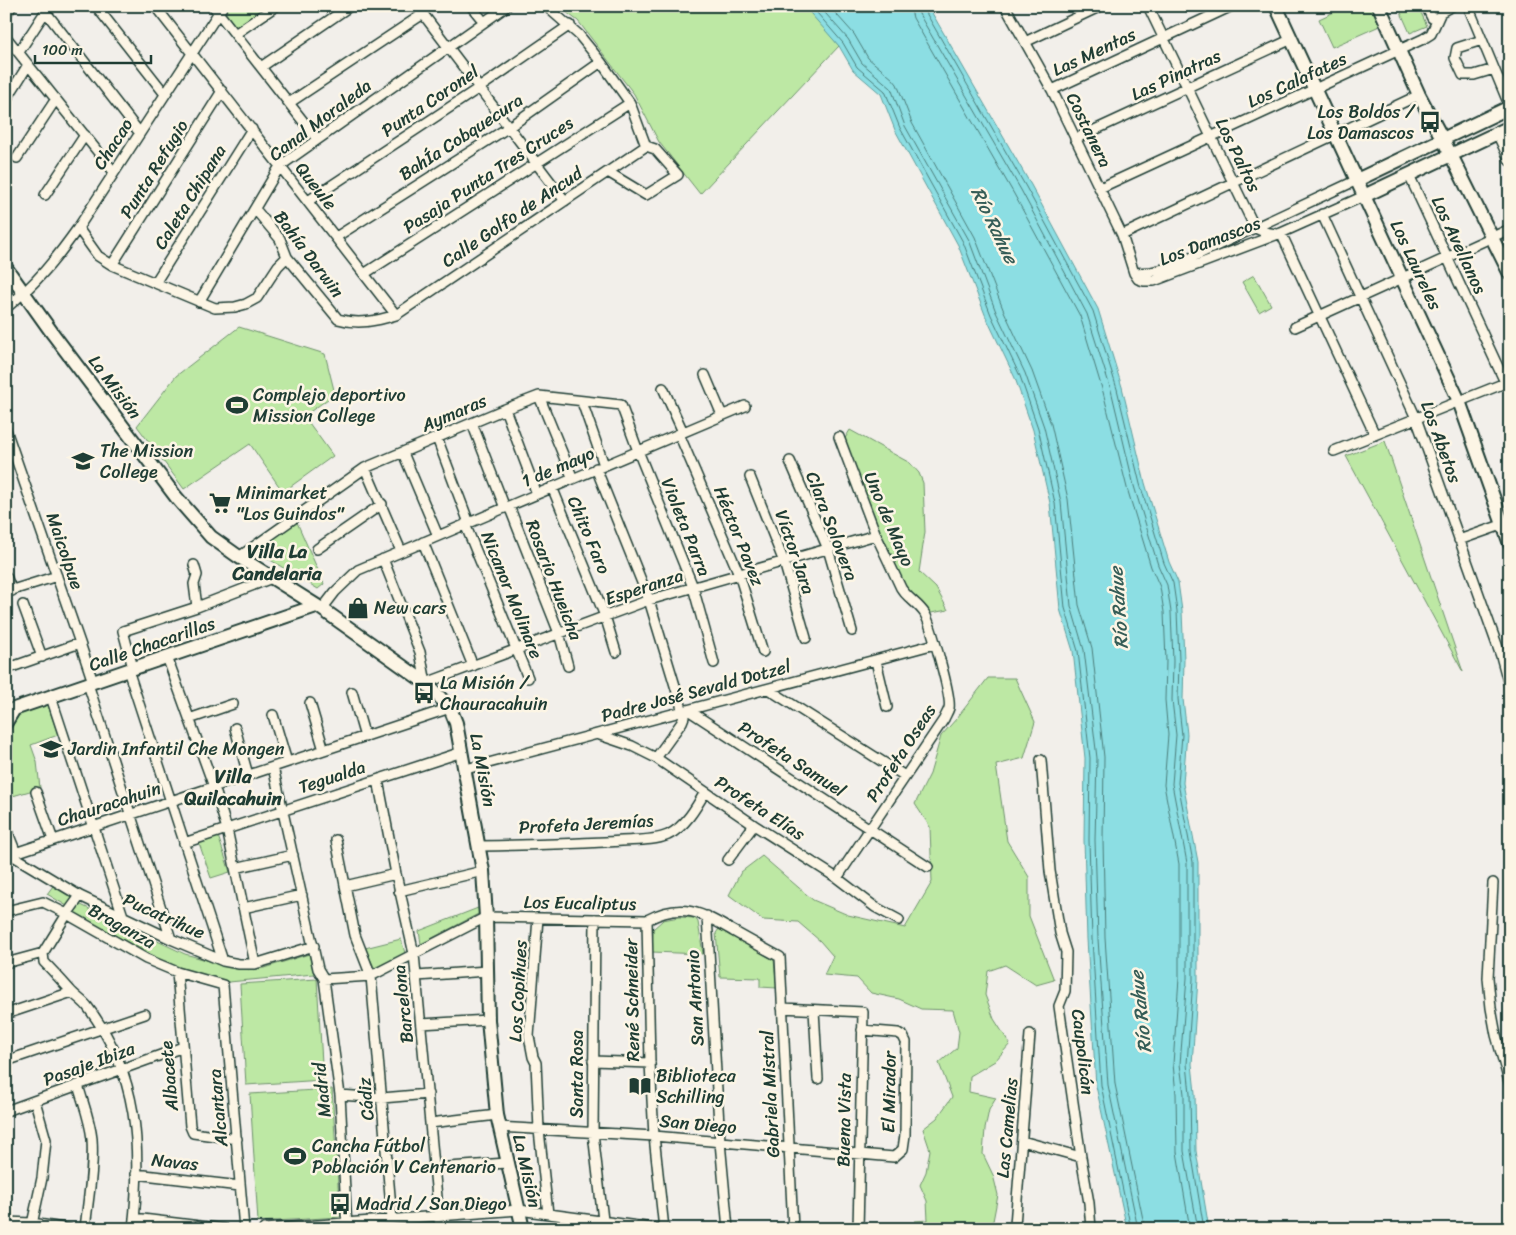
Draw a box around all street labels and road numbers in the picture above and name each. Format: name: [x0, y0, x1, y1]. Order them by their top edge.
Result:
street label: Las Mentas: [1047, 18, 1142, 85]
street label: Las Pinatras: [1125, 40, 1227, 110]
street label: Los Calafates: [1242, 43, 1353, 117]
street label: Punta Coronel: [374, 56, 486, 146]
street label: Canal Moraleda: [261, 70, 379, 170]
street label: BahÍa Cobquecura: [392, 85, 530, 189]
street label: Costanera: [1057, 87, 1121, 173]
street label: Pasaja Punta Tres Cruces: [396, 107, 580, 242]
street label: Chacao: [84, 111, 142, 176]
street label: Los Paltos: [1206, 112, 1270, 198]
street label: Punta Refugio: [111, 113, 197, 225]
street label: Caleta Chipana: [145, 138, 235, 256]
street label: Queule: [287, 155, 345, 217]
street label: Calle Golfo de Ancud: [435, 157, 590, 276]
street label: Los Avellanos: [1422, 190, 1496, 300]
street label: Bahía Darwin: [265, 203, 353, 305]
street label: Los Damascos: [1154, 207, 1266, 275]
street label: Los Laureles: [1381, 214, 1451, 316]
street label: La Misión: [80, 348, 150, 427]
street label: Aymaras: [415, 385, 493, 442]
street label: Los Abetos: [1411, 396, 1471, 488]
street label: 1 de mayo: [516, 437, 600, 497]
street label: Uno de Mayo: [855, 466, 923, 572]
street label: Clara Solovera: [796, 467, 868, 585]
street label: Violeta Parra: [652, 473, 720, 581]
street label: Héctor Pavez: [704, 481, 774, 591]
street label: Chito Faro: [558, 491, 620, 579]
street label: Víctor Jara: [766, 505, 824, 599]
street label: Maicolpue: [37, 508, 93, 594]
street label: Rosario Hueicha: [516, 515, 592, 646]
street label: Nicanor Molinare: [472, 526, 552, 664]
street label: Esperanza: [601, 559, 687, 615]
street label: Calle Chacarillas: [84, 607, 220, 681]
street label: Padre José Sevald Dotzel: [597, 650, 795, 732]
street label: Profeta Oseas: [857, 697, 945, 809]
street label: Profeta Samuel: [732, 712, 853, 806]
street label: La Misión: [460, 730, 506, 810]
street label: Tegualda: [294, 751, 370, 803]
street label: Profeta Elías: [708, 767, 812, 850]
street label: Chauracahuin: [53, 772, 165, 836]
street label: Profeta Jeremías: [518, 804, 655, 844]
street label: Pucatrihue: [118, 884, 210, 948]
street label: Los Eucaliptus: [523, 886, 637, 920]
street label: Braganza: [82, 894, 162, 958]
street label: René Schneider: [615, 937, 649, 1062]
street label: Los Copihues: [499, 939, 537, 1043]
street label: San Antonio: [676, 949, 714, 1047]
street label: Barcelona: [383, 963, 423, 1045]
street label: Caupolicán: [1062, 1007, 1104, 1097]
street label: Gabriela Mistral: [751, 1029, 789, 1158]
street label: Santa Rosa: [561, 1030, 593, 1118]
street label: Pasaje Ibiza: [39, 1032, 140, 1095]
street label: Albacete: [150, 1039, 188, 1113]
street label: El Mirador: [872, 1049, 906, 1133]
street label: Madrid: [303, 1059, 341, 1119]
street label: Alcantara: [199, 1068, 237, 1149]
street label: Buena Vista: [827, 1072, 861, 1167]
street label: Cádiz: [348, 1076, 384, 1122]
street label: Las Camelias: [987, 1076, 1027, 1179]
street label: San Diego: [658, 1105, 738, 1143]
street label: La Misión: [503, 1131, 551, 1211]
street label: Navas: [150, 1144, 201, 1180]

